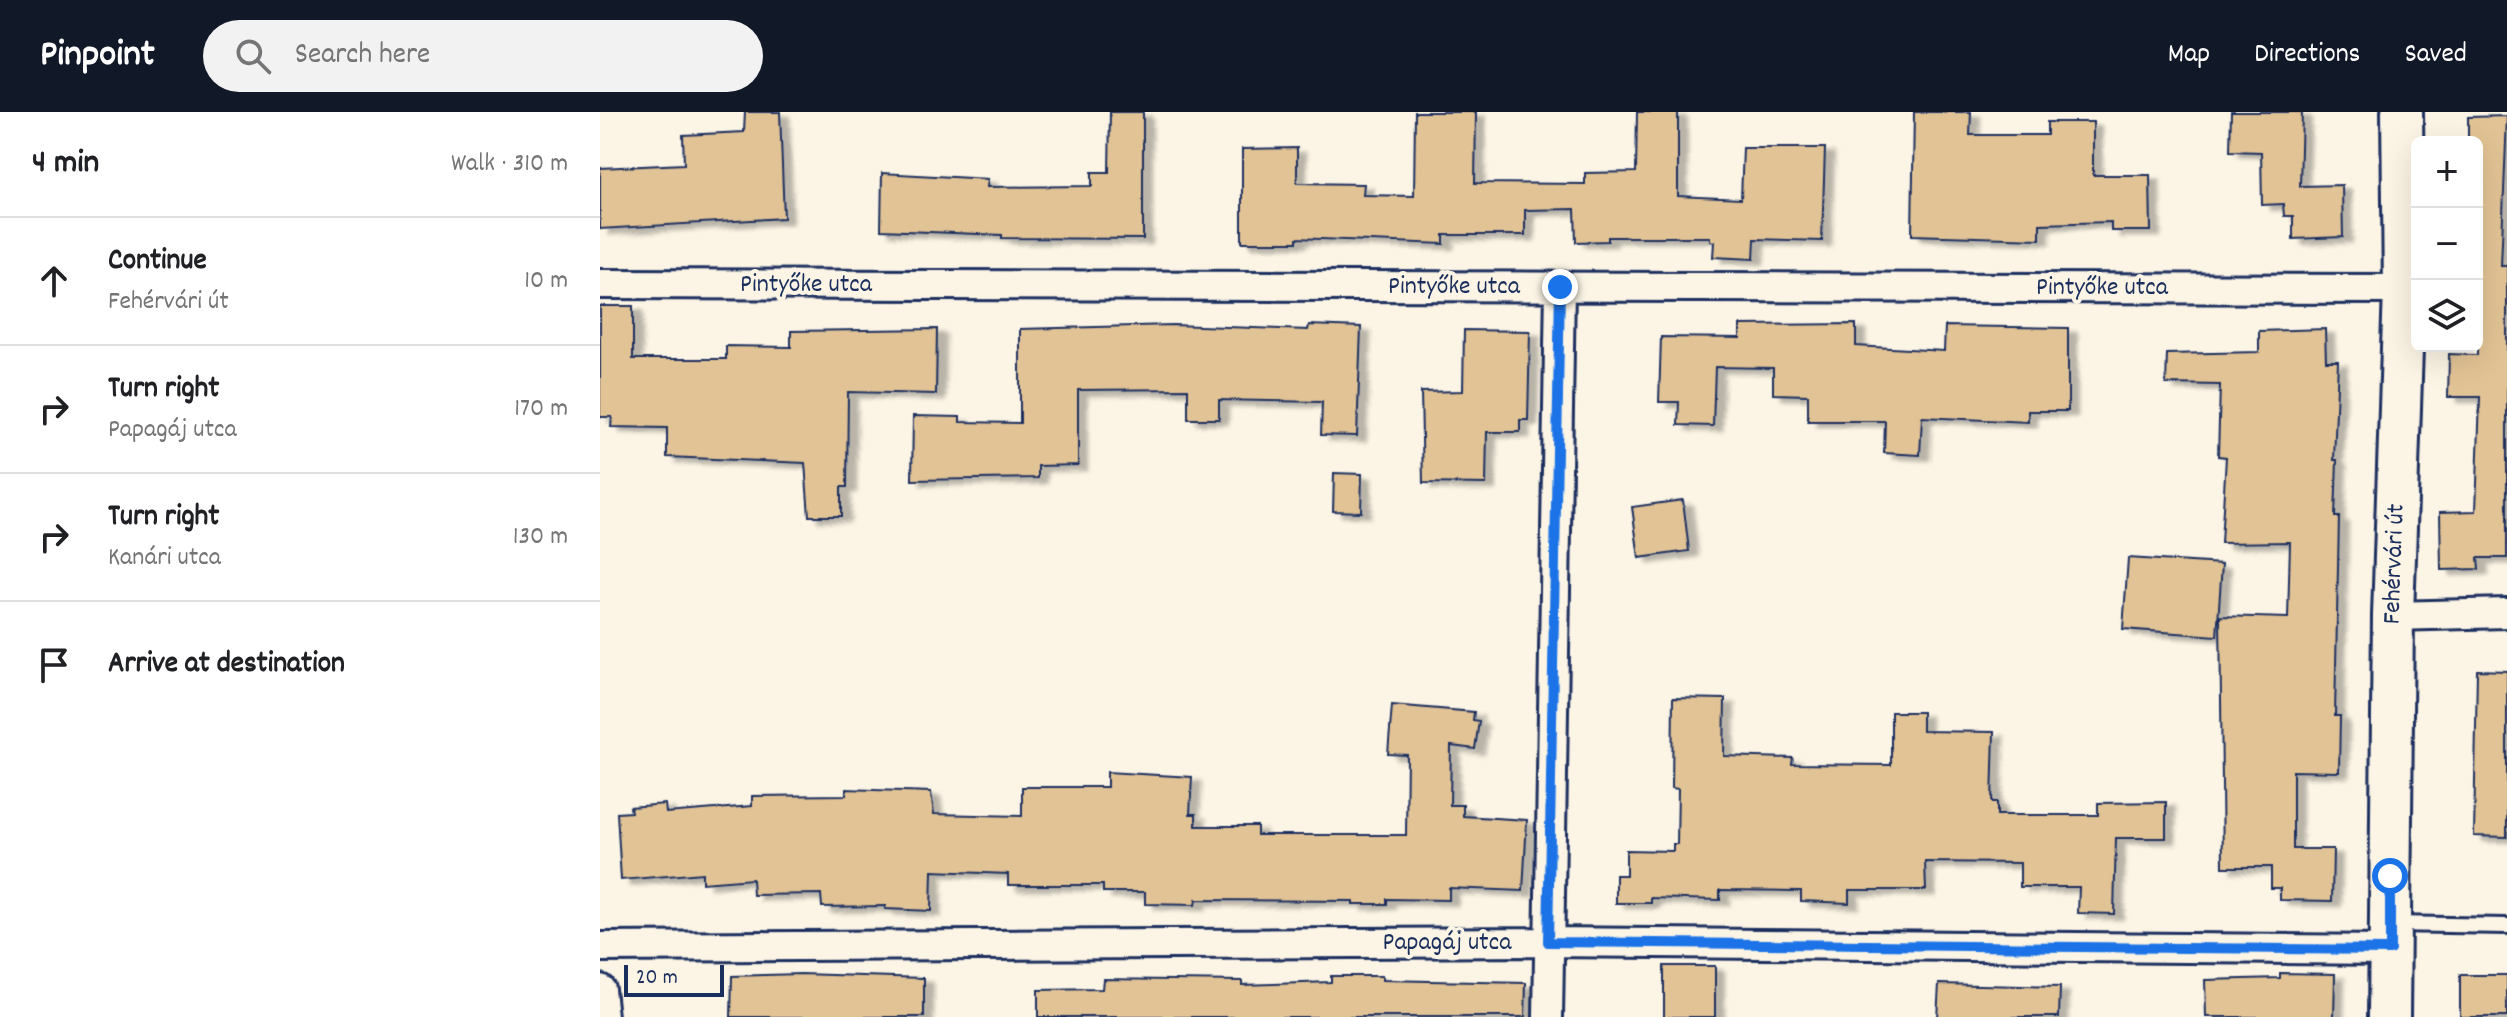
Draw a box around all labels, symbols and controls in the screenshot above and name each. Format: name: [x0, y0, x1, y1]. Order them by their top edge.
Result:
search box: [203, 20, 763, 92]
text: Pinpoint: [40, 29, 155, 84]
icon: search: [231, 34, 275, 78]
text: Search here: [295, 35, 430, 78]
text: Map: [2168, 36, 2210, 76]
text: Directions: [2254, 36, 2360, 76]
text: Saved: [2404, 36, 2467, 76]
map controls: [2411, 136, 2483, 352]
button: +: [2411, 136, 2483, 208]
text: 4 min: [32, 140, 99, 189]
text: Walk · 310 m: [451, 146, 568, 183]
button: −: [2411, 208, 2483, 280]
text: Continue: [108, 241, 207, 284]
icon: ahead: [32, 259, 76, 303]
text: 10 m: [524, 263, 568, 300]
street label: Pintyőke utca: [740, 267, 873, 304]
street label: Pintyőke utca: [1388, 269, 1521, 306]
route end: [1542, 269, 1578, 305]
street label: Pintyőke utca: [2036, 270, 2169, 307]
button: layers: [2411, 280, 2483, 352]
text: Fehérvári út: [108, 284, 229, 321]
text: Turn right: [108, 369, 219, 412]
icon: right: [32, 387, 76, 431]
text: 170 m: [514, 391, 568, 428]
text: Papagáj utca: [108, 412, 237, 449]
text: Turn right: [108, 497, 219, 540]
street label: Fehérvári út: [2374, 503, 2416, 625]
icon: right: [32, 515, 76, 559]
text: 130 m: [513, 519, 568, 556]
text: Kanári utca: [108, 540, 221, 577]
icon: arrive: [32, 643, 76, 687]
text: Arrive at destination: [108, 644, 345, 687]
route start: [2372, 858, 2408, 894]
street label: Papagáj utca: [1383, 925, 1512, 962]
scale bar: [624, 961, 724, 997]
text: 20 m: [636, 963, 678, 994]

